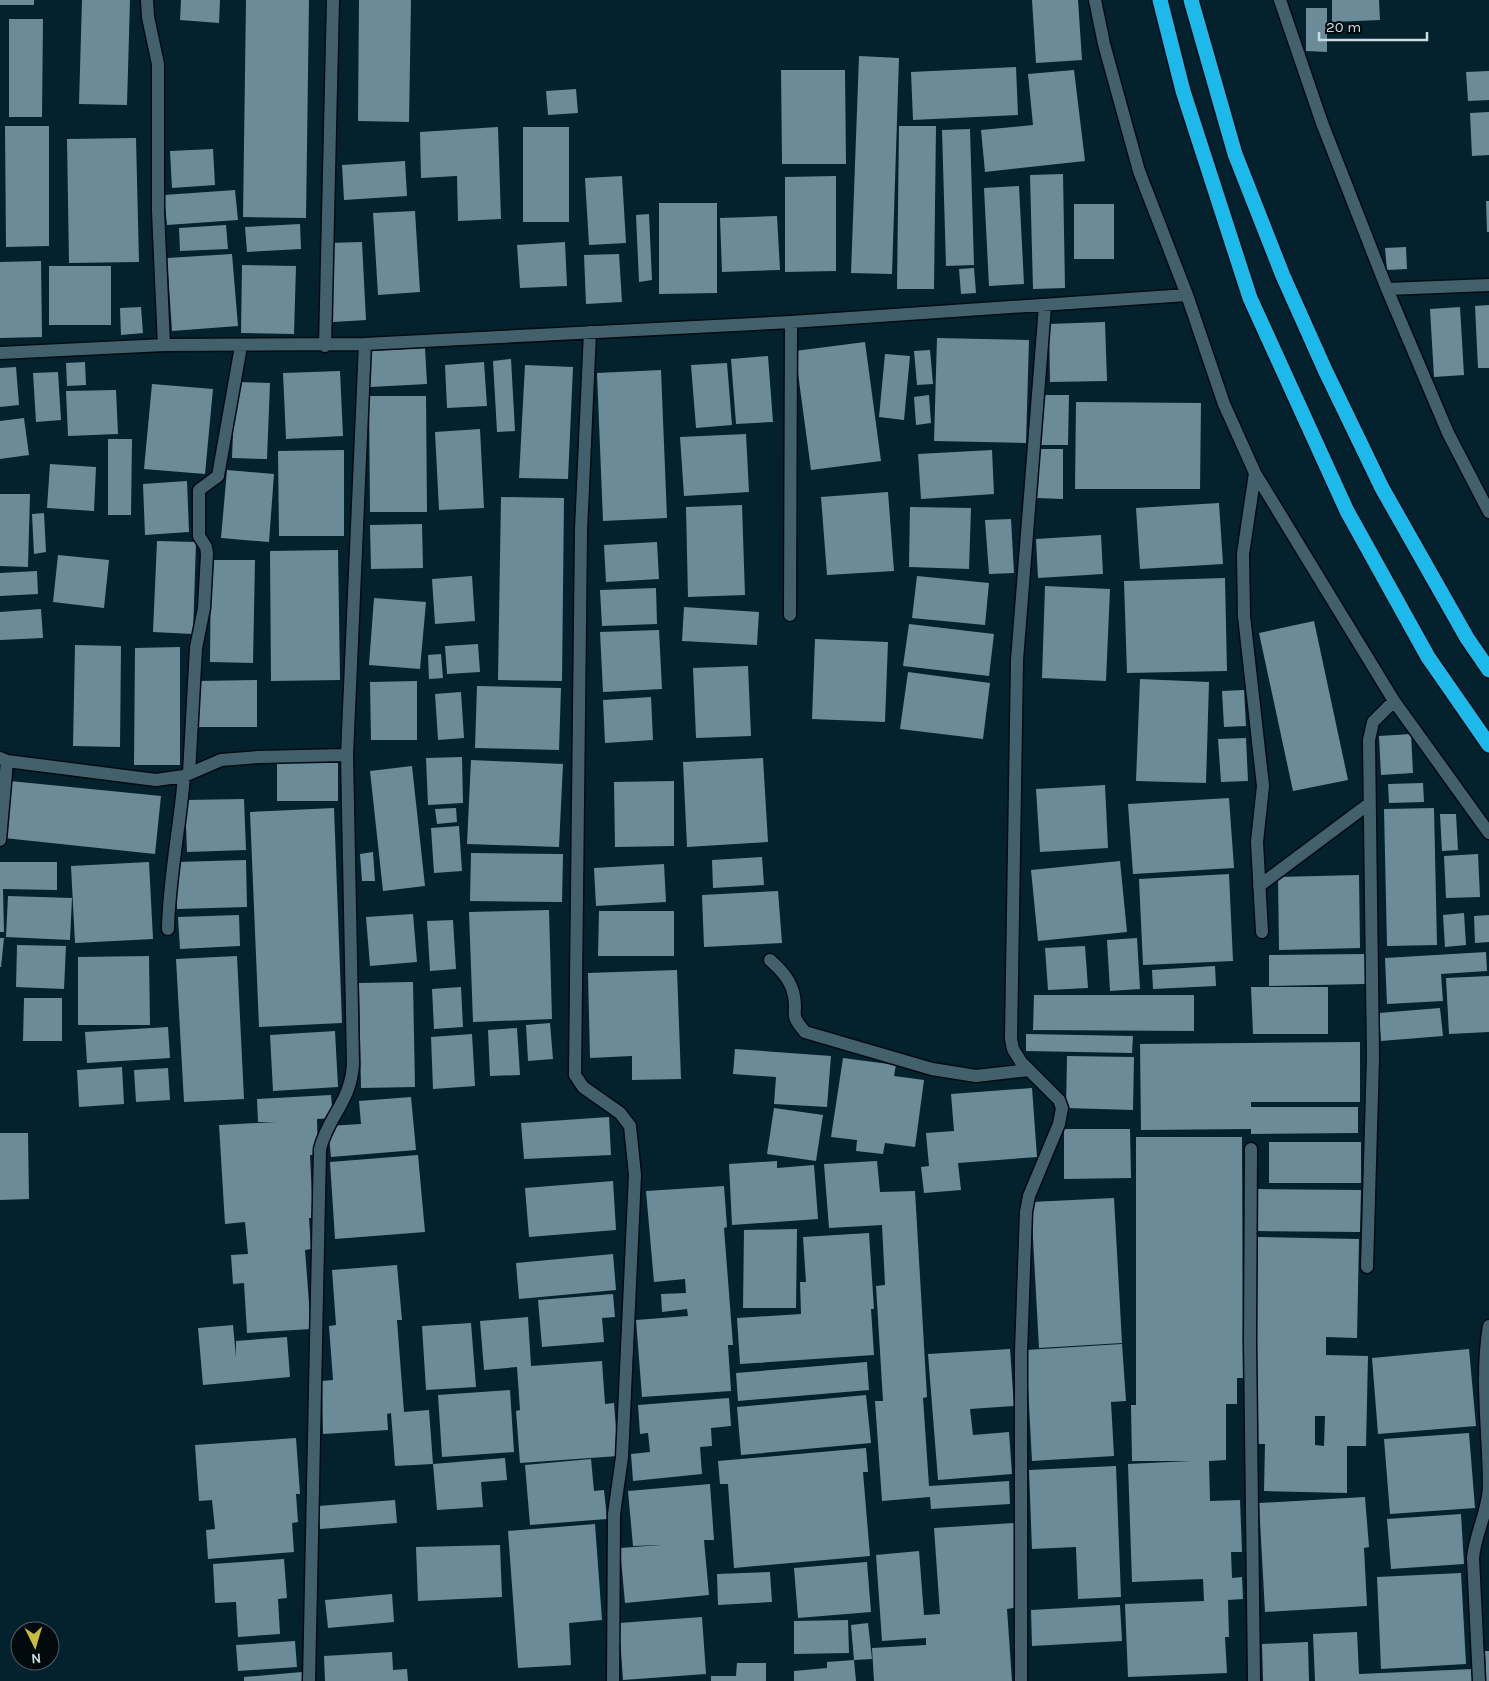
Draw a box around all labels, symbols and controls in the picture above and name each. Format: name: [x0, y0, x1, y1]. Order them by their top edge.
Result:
scale bar: [1319, 10, 1426, 42]
text: 20 m: [1326, 18, 1361, 36]
north arrow: [10, 1621, 60, 1671]
text: N: [30, 1650, 42, 1667]

